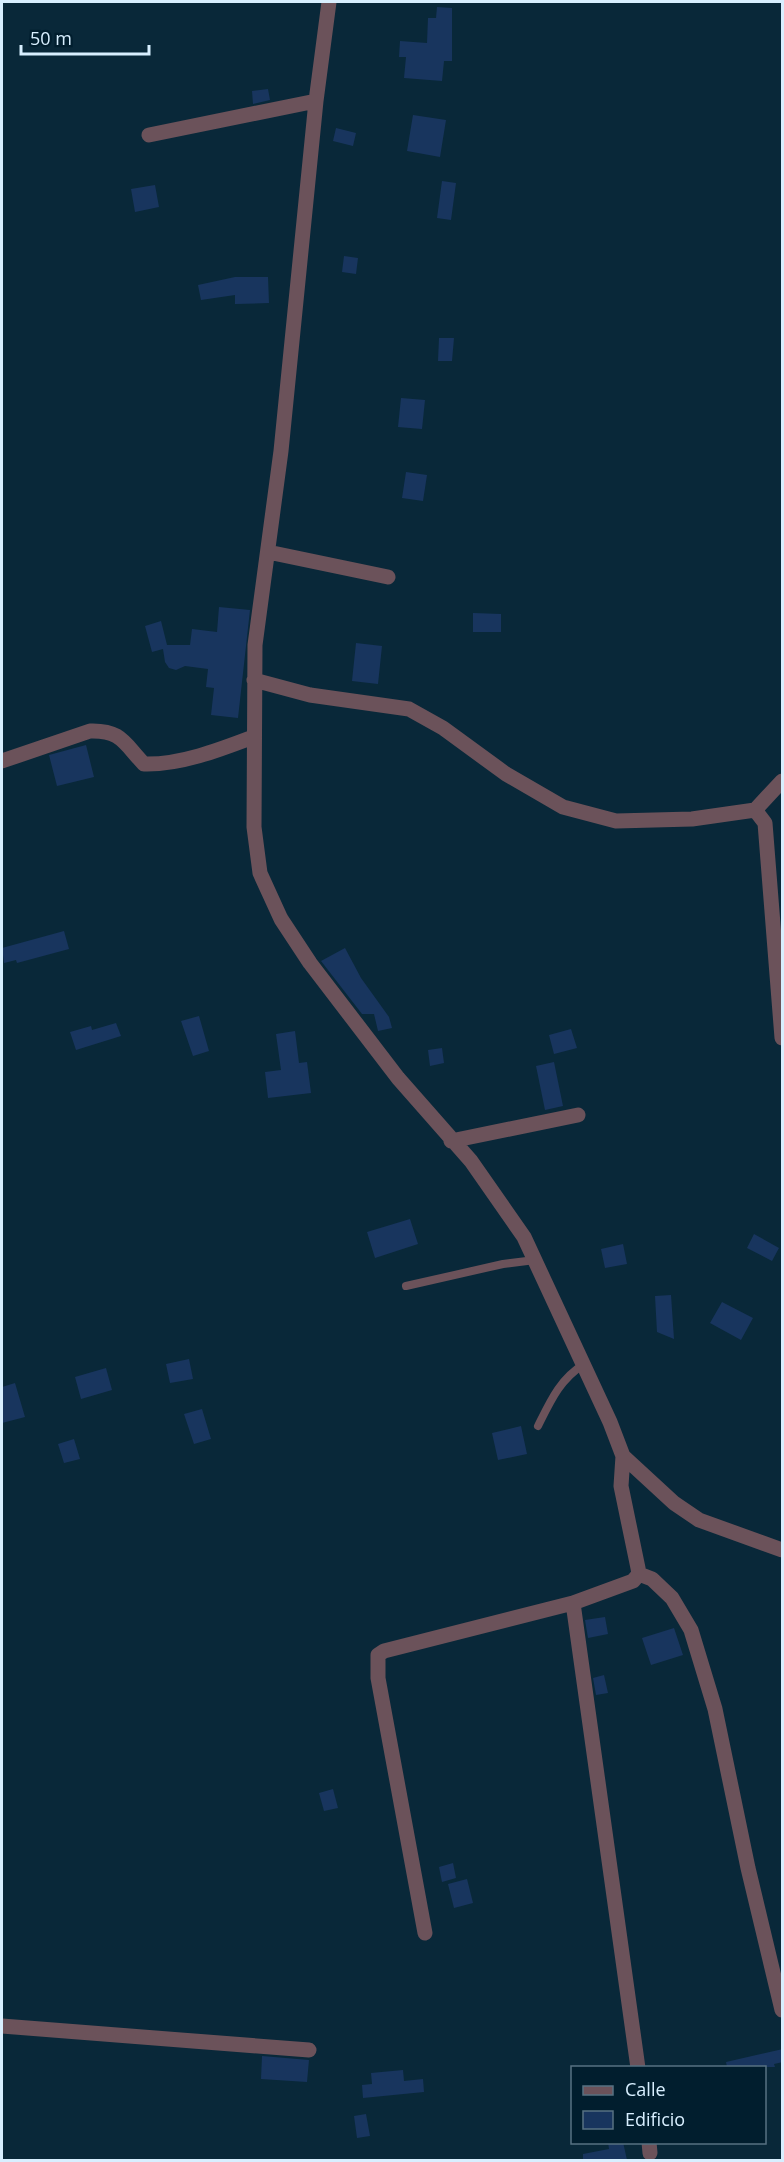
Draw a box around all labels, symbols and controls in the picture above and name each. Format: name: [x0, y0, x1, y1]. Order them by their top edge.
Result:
scale bar: [21, 18, 148, 56]
text: 50 m: [30, 26, 72, 50]
legend: [571, 2066, 766, 2144]
text: Calle: [625, 2077, 666, 2101]
text: Edificio: [625, 2107, 685, 2131]

